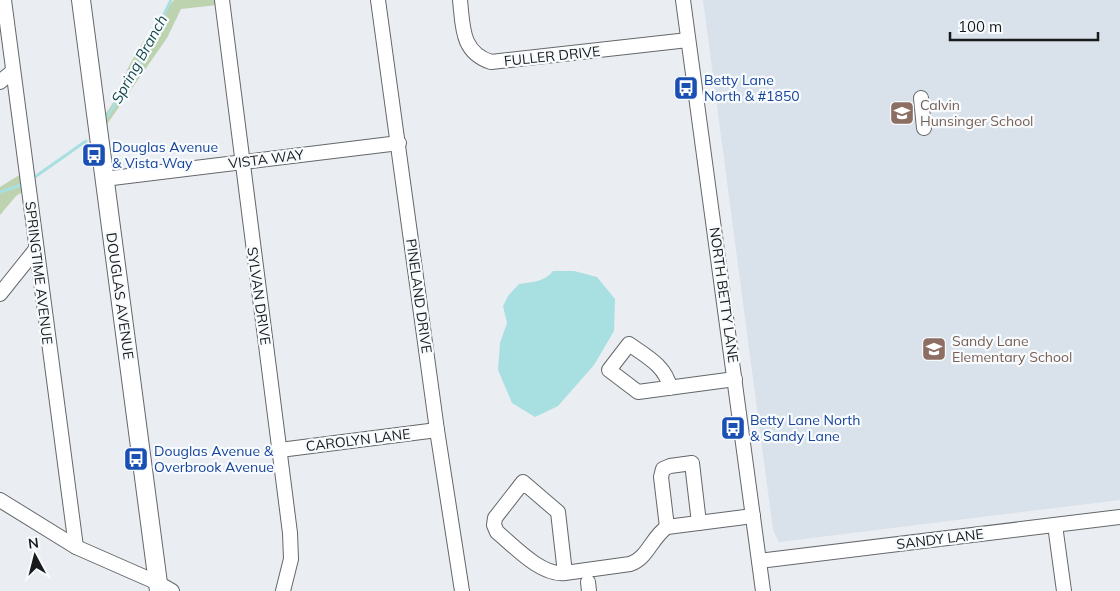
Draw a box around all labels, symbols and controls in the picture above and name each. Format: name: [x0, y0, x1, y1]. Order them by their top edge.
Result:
scale bar: [950, 10, 1098, 42]
water label: Spring Branch: [107, 11, 171, 107]
text: 100 m: [958, 17, 1002, 36]
street label: FULLER DRIVE: [503, 42, 601, 70]
place label: Betty Lane North & #1850: [704, 71, 800, 105]
bus stop icon: Betty Lane North & #1850: [673, 75, 699, 101]
place label: Calvin Hunsinger School: [920, 96, 1033, 130]
school or university icon: Calvin Hunsinger School: [889, 100, 915, 126]
place label: Douglas Avenue & Vista Way: [112, 138, 218, 172]
bus stop icon: Douglas Avenue & Vista Way: [81, 142, 107, 168]
street label: VISTA WAY: [227, 145, 305, 173]
street label: SPRINGTIME AVENUE: [21, 200, 57, 346]
street label: NORTH BETTY LANE: [706, 226, 742, 364]
street label: DOUGLAS AVENUE: [102, 231, 138, 361]
street label: PINELAND DRIVE: [402, 238, 436, 354]
street label: SYLVAN DRIVE: [243, 246, 275, 346]
place label: Sandy Lane Elementary School: [952, 332, 1072, 366]
school or university icon: Sandy Lane Elementary School: [921, 336, 947, 362]
place label: Betty Lane North & Sandy Lane: [750, 411, 860, 445]
bus stop icon: Betty Lane North & Sandy Lane: [720, 415, 746, 441]
street label: CAROLYN LANE: [305, 425, 411, 455]
place label: Douglas Avenue & Overbrook Avenue: [154, 442, 274, 476]
bus stop icon: Douglas Avenue & Overbrook Avenue: [123, 446, 149, 472]
street label: SANDY LANE: [895, 525, 985, 553]
north arrow: [10, 531, 60, 581]
text: N: [27, 534, 40, 553]

